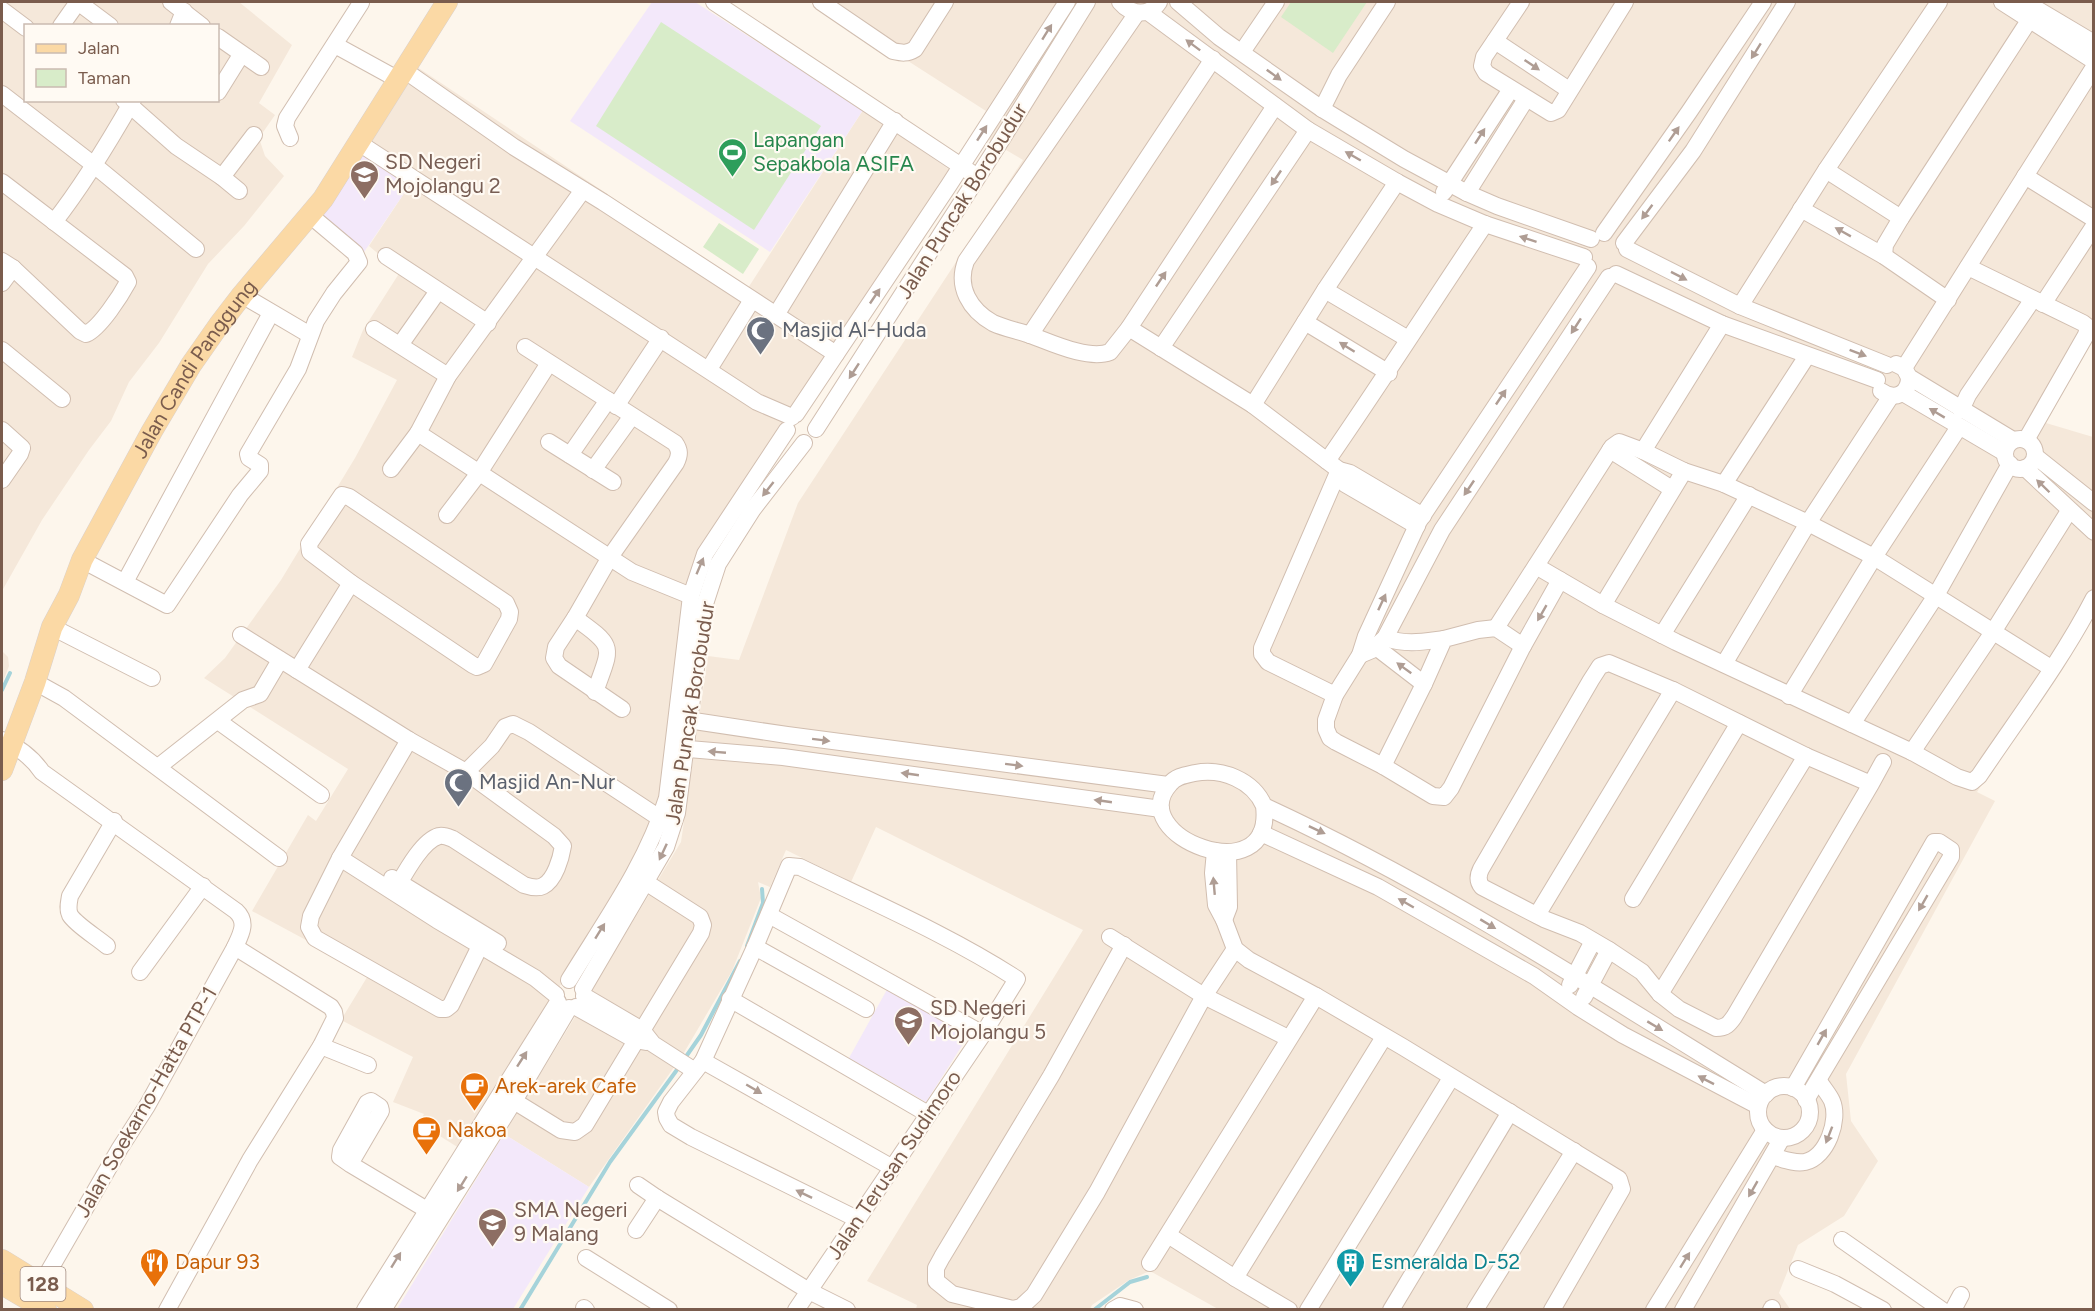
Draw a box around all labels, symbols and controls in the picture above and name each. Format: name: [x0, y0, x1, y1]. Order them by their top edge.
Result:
one-way arrow: [1042, 23, 1053, 40]
legend: [24, 24, 219, 102]
text: Jalan: [78, 37, 120, 59]
one-way arrow: [1185, 38, 1201, 51]
one-way arrow: [1751, 43, 1762, 59]
one-way arrow: [1524, 59, 1540, 70]
text: Taman: [78, 67, 131, 89]
one-way arrow: [1266, 69, 1282, 81]
street label: Jalan Puncak Borobudur: [891, 98, 1032, 303]
one-way arrow: [977, 125, 988, 141]
one-way arrow: [1668, 126, 1680, 142]
place label: Lapangan Sepakbola ASIFA: [753, 127, 914, 176]
one-way arrow: [1474, 128, 1485, 145]
sports icon: Lapangan Sepakbola ASIFA: [716, 136, 748, 178]
place label: SD Negeri Mojolangu 2: [385, 149, 501, 198]
one-way arrow: [1345, 150, 1361, 161]
school or university icon: SD Negeri Mojolangu 2: [348, 158, 380, 200]
one-way arrow: [1271, 170, 1282, 186]
one-way arrow: [1641, 205, 1653, 220]
one-way arrow: [1835, 227, 1851, 238]
one-way arrow: [1519, 234, 1537, 244]
one-way arrow: [1155, 271, 1166, 287]
one-way arrow: [1671, 271, 1688, 280]
street label: Jalan Candi Panggung: [127, 274, 262, 462]
one-way arrow: [869, 288, 881, 304]
mosque icon: Masjid Al-Huda: [745, 314, 777, 356]
place label: Masjid Al-Huda: [782, 317, 926, 342]
one-way arrow: [1571, 317, 1582, 334]
one-way arrow: [1339, 342, 1355, 353]
one-way arrow: [1849, 349, 1867, 358]
one-way arrow: [848, 362, 860, 378]
one-way arrow: [1495, 390, 1507, 406]
one-way arrow: [1928, 408, 1945, 418]
one-way arrow: [2036, 479, 2051, 493]
one-way arrow: [1464, 480, 1475, 496]
one-way arrow: [762, 482, 774, 497]
one-way arrow: [695, 557, 705, 575]
one-way arrow: [1377, 593, 1386, 610]
street label: Jalan Puncak Borobudur: [659, 599, 720, 827]
one-way arrow: [1536, 605, 1547, 621]
one-way arrow: [1397, 662, 1413, 674]
one-way arrow: [812, 735, 831, 744]
one-way arrow: [707, 747, 726, 757]
one-way arrow: [1005, 760, 1024, 769]
mosque icon: Masjid An-Nur: [442, 766, 474, 808]
place label: Masjid An-Nur: [479, 769, 615, 794]
one-way arrow: [900, 770, 919, 779]
one-way arrow: [1094, 796, 1113, 805]
one-way arrow: [1309, 826, 1326, 835]
one-way arrow: [659, 843, 668, 860]
one-way arrow: [1209, 877, 1219, 896]
one-way arrow: [1918, 895, 1929, 911]
one-way arrow: [1398, 897, 1414, 908]
one-way arrow: [1480, 919, 1496, 930]
one-way arrow: [594, 922, 605, 939]
street label: Jalan Soekarno-Hatta PTP-1: [69, 982, 222, 1222]
place label: SD Negeri Mojolangu 5: [930, 995, 1046, 1044]
school or university icon: SD Negeri Mojolangu 5: [893, 1004, 925, 1046]
one-way arrow: [1647, 1021, 1664, 1031]
one-way arrow: [1817, 1028, 1827, 1045]
one-way arrow: [516, 1051, 527, 1067]
street label: Jalan Terusan Sudimoro: [821, 1065, 966, 1264]
cafe icon: Arek-arek Cafe: [458, 1070, 490, 1112]
place label: Arek-arek Cafe: [495, 1073, 636, 1098]
one-way arrow: [1697, 1075, 1715, 1085]
one-way arrow: [745, 1084, 762, 1094]
cafe icon: Nakoa: [410, 1114, 442, 1156]
place label: Nakoa: [447, 1117, 507, 1142]
one-way arrow: [1824, 1126, 1834, 1144]
one-way arrow: [457, 1176, 468, 1192]
one-way arrow: [1748, 1181, 1759, 1197]
one-way arrow: [795, 1189, 812, 1198]
place label: SMA Negeri 9 Malang: [514, 1197, 628, 1246]
school or university icon: SMA Negeri 9 Malang: [477, 1206, 509, 1248]
restaurant icon: Dapur 93: [138, 1246, 170, 1288]
building icon: Esmeralda D-52: [1334, 1246, 1366, 1288]
place label: Dapur 93: [175, 1249, 260, 1274]
place label: Esmeralda D-52: [1371, 1249, 1520, 1274]
one-way arrow: [390, 1252, 401, 1268]
one-way arrow: [1680, 1252, 1691, 1268]
road number: 128: [20, 1267, 66, 1301]

